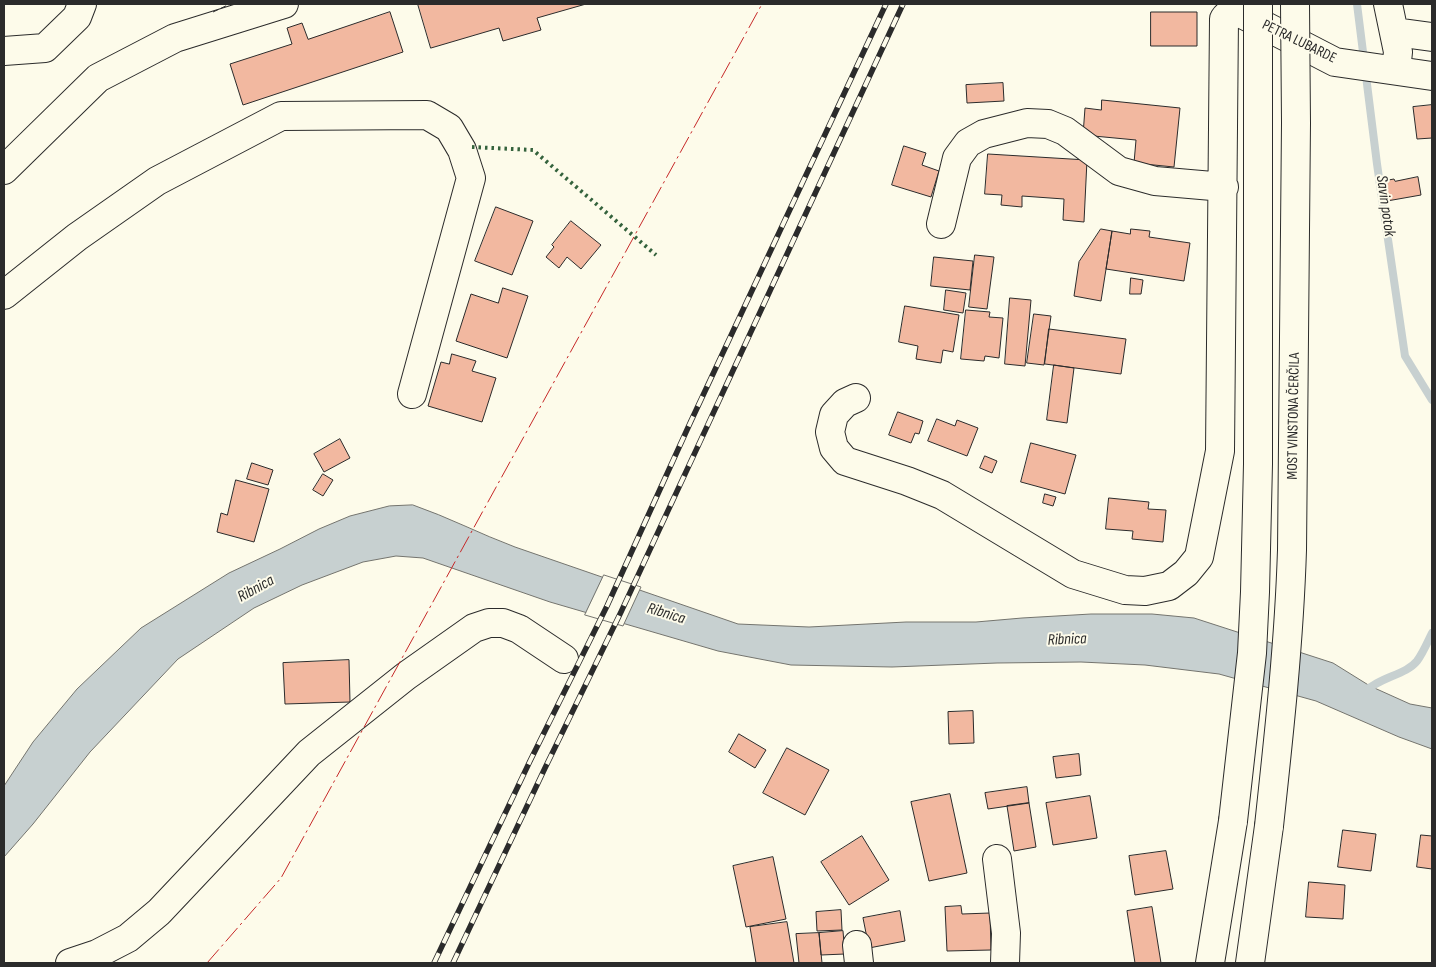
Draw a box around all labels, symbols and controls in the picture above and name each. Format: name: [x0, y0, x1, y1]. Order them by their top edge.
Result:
street label: PETRA LUBARDE: [1259, 16, 1339, 68]
water label: Savin potok: [1371, 174, 1399, 238]
street label: MOST VINSTONA ČERČILA: [1284, 352, 1304, 480]
water label: Ribnica: [234, 571, 278, 607]
water label: Ribnica: [645, 599, 687, 629]
water label: Ribnica: [1047, 630, 1087, 650]

